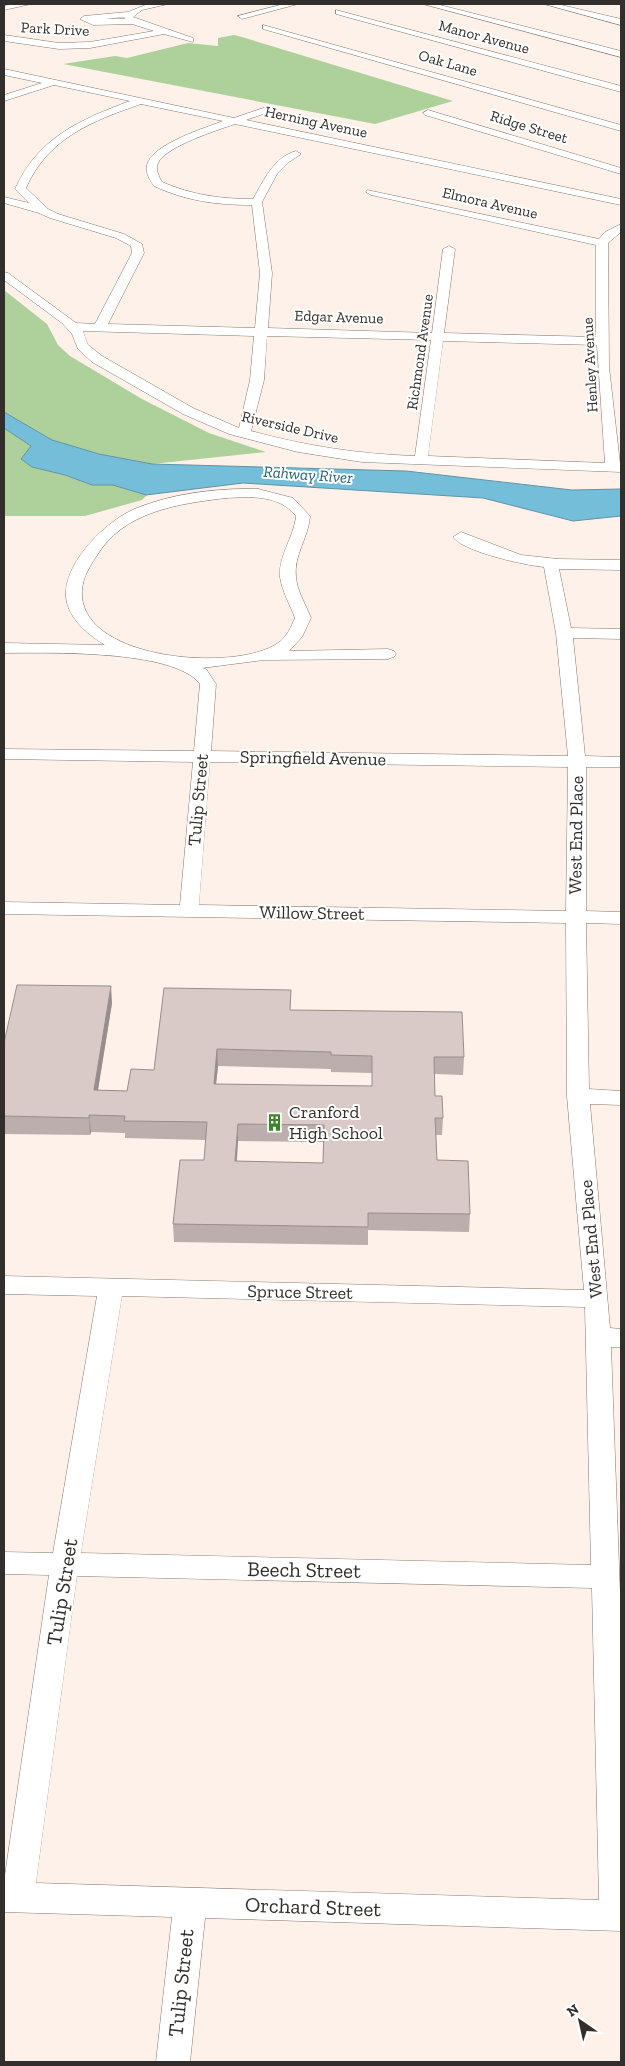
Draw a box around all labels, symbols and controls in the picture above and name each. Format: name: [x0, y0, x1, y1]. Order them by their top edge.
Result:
street label: Manor Avenue: [437, 16, 531, 58]
street label: Park Drive: [20, 18, 90, 40]
street label: Oak Lane: [416, 46, 480, 80]
street label: Herning Avenue: [263, 102, 369, 142]
street label: Ridge Street: [488, 107, 570, 147]
street label: Elmora Avenue: [440, 183, 540, 223]
street label: Richmond Avenue: [403, 293, 437, 411]
street label: Edgar Avenue: [294, 306, 384, 328]
street label: Henley Avenue: [579, 317, 601, 413]
street label: Riverside Drive: [240, 407, 340, 447]
water label: Rahway River: [263, 462, 354, 487]
street label: Springfield Avenue: [240, 746, 386, 770]
street label: Tulip Street: [183, 753, 213, 847]
street label: West End Place: [564, 776, 588, 894]
street label: Willow Street: [259, 901, 365, 925]
place label: Cranford High School: [289, 1101, 383, 1144]
building icon: Cranford High School: [265, 1112, 285, 1132]
street label: West End Place: [575, 1179, 607, 1299]
street label: Spruce Street: [247, 1280, 353, 1304]
street label: Tulip Street: [41, 1536, 82, 1647]
street label: Beech Street: [247, 1556, 361, 1583]
street label: Orchard Street: [245, 1892, 382, 1921]
street label: Tulip Street: [162, 1928, 199, 2038]
north arrow: [555, 1996, 605, 2046]
text: N: [564, 2000, 582, 2021]

